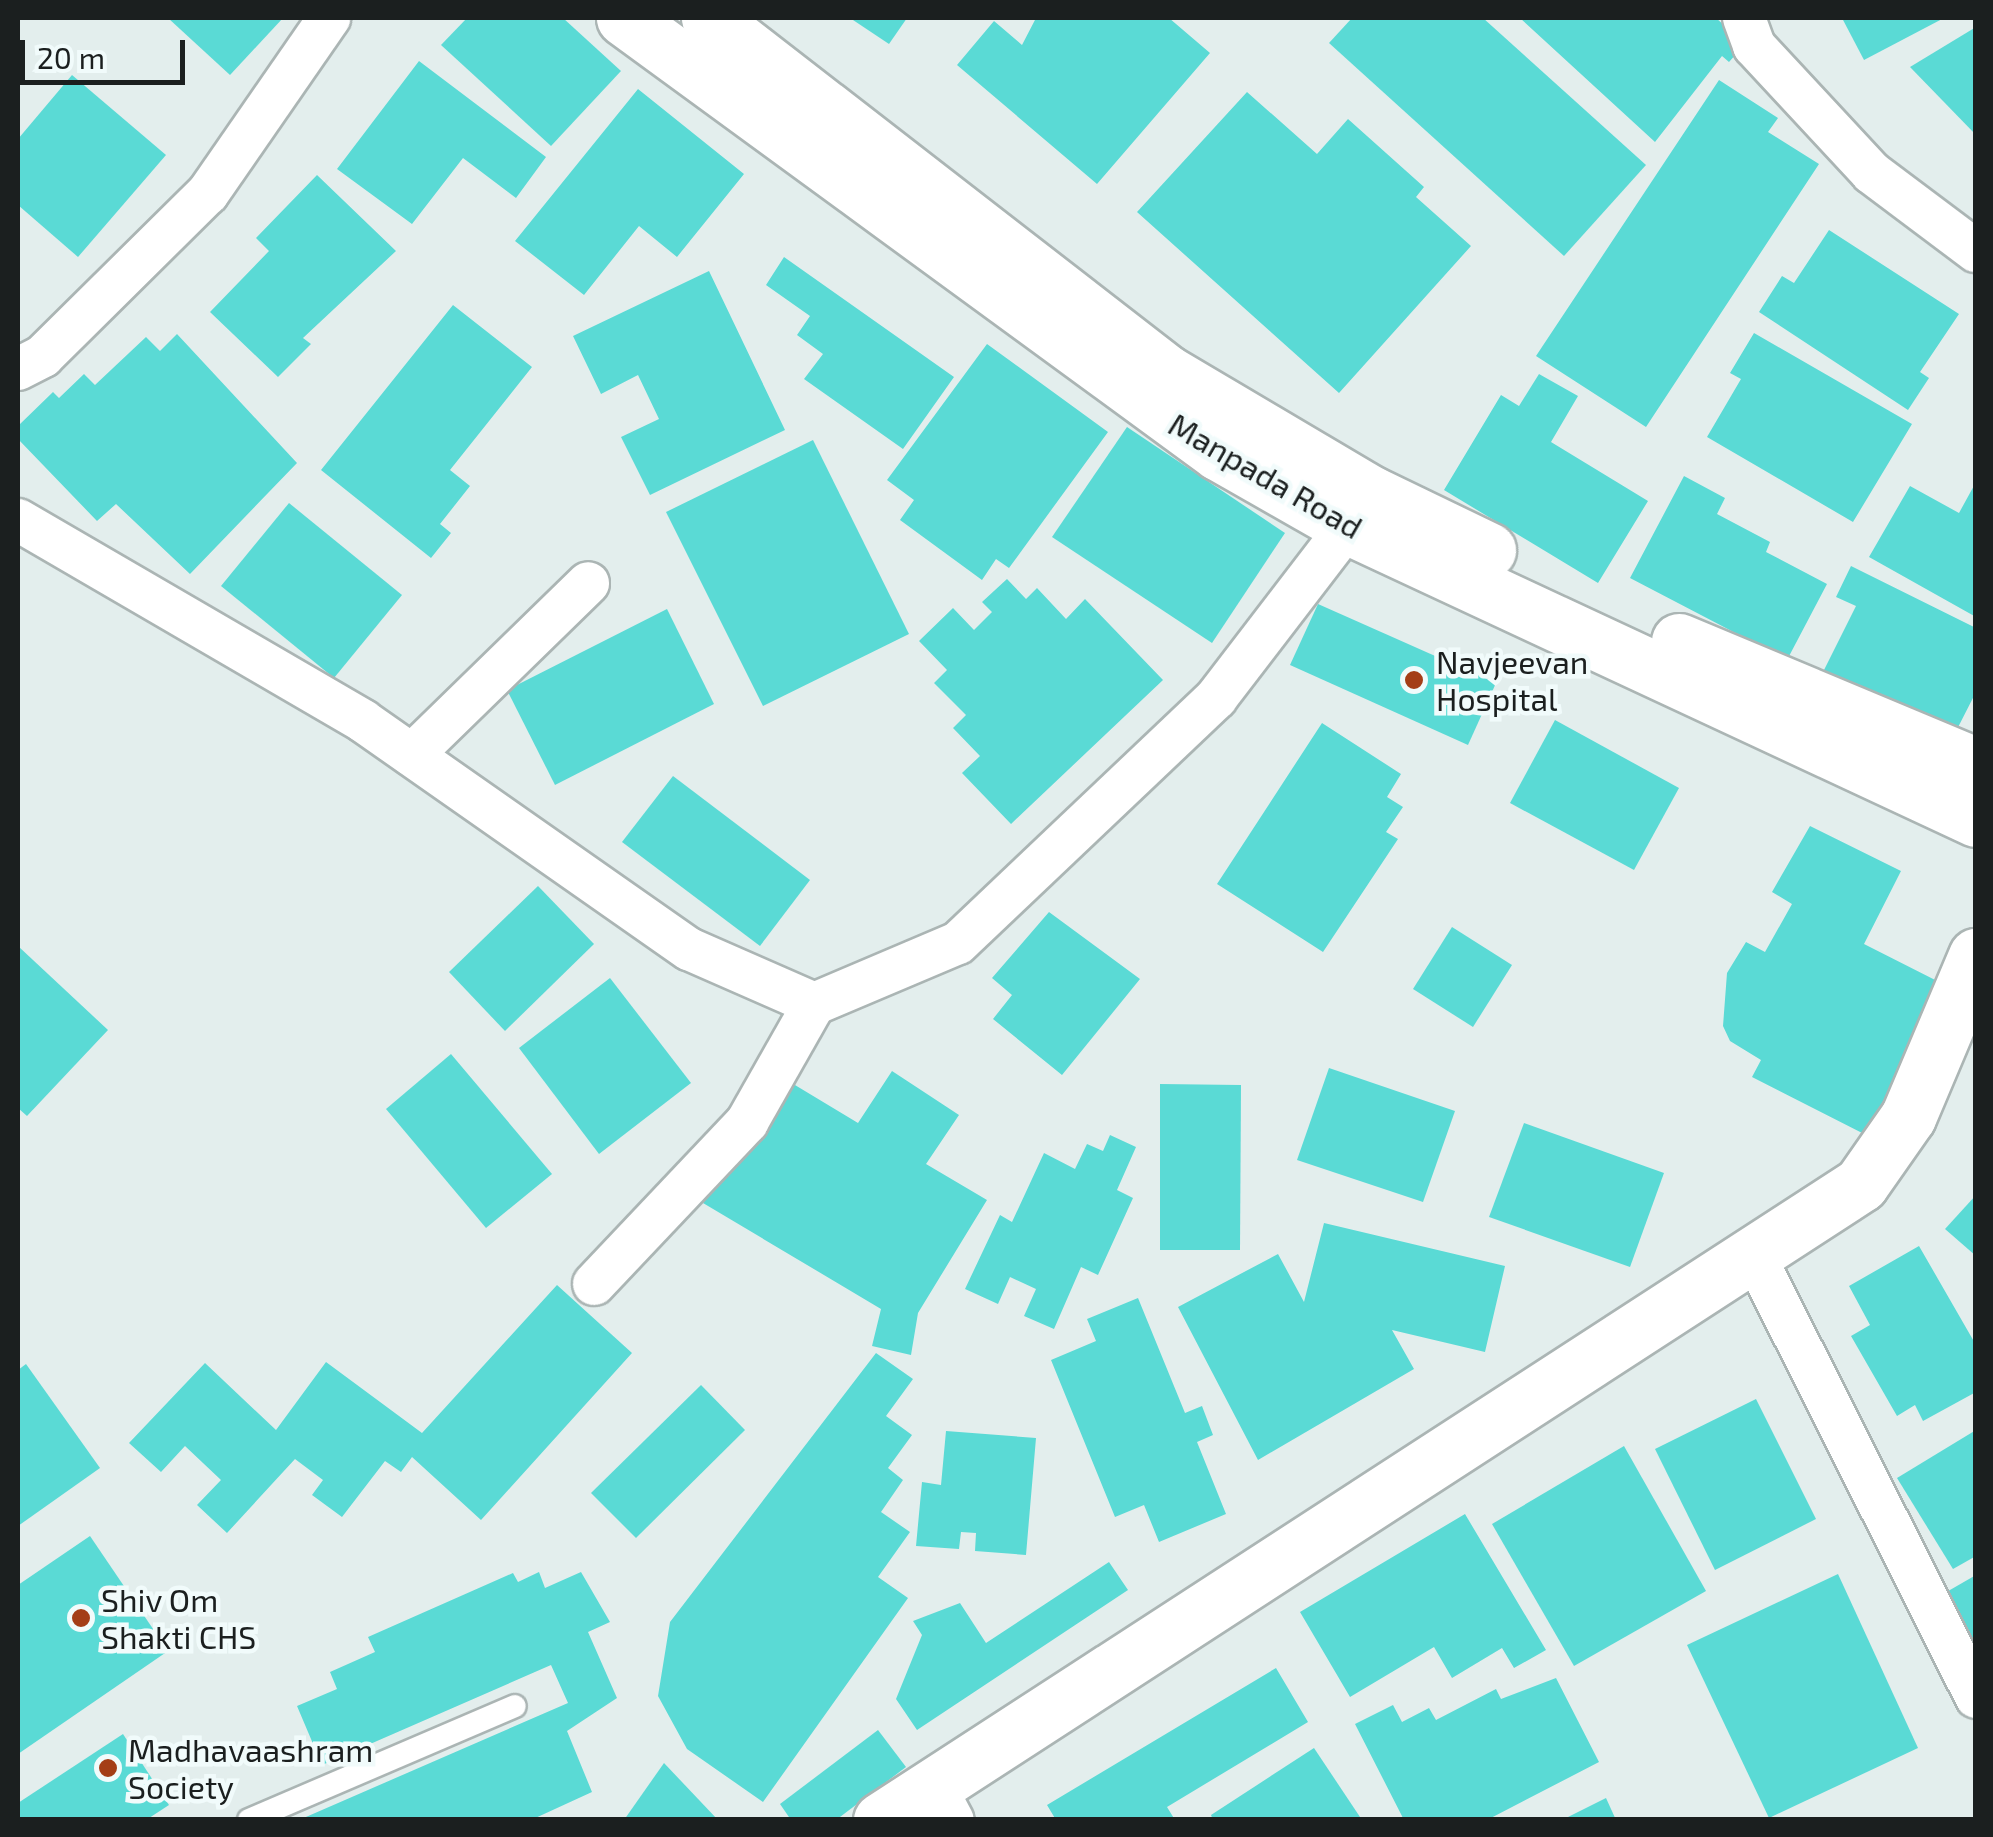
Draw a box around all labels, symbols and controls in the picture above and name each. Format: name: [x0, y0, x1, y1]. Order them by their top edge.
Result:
scale bar: [25, 20, 190, 82]
text: 20 m: [37, 39, 105, 75]
street label: Manpada Road: [1162, 404, 1370, 546]
place label: Navjeevan Hospital: [1436, 643, 1588, 718]
marker: Navjeevan Hospital: [1401, 667, 1427, 693]
place label: Shiv Om Shakti CHS: [101, 1581, 256, 1656]
marker: Shiv Om Shakti CHS: [70, 1607, 92, 1629]
place label: Madhavaashram Society: [128, 1731, 373, 1806]
marker: Madhavaashram Society: [97, 1757, 119, 1779]

